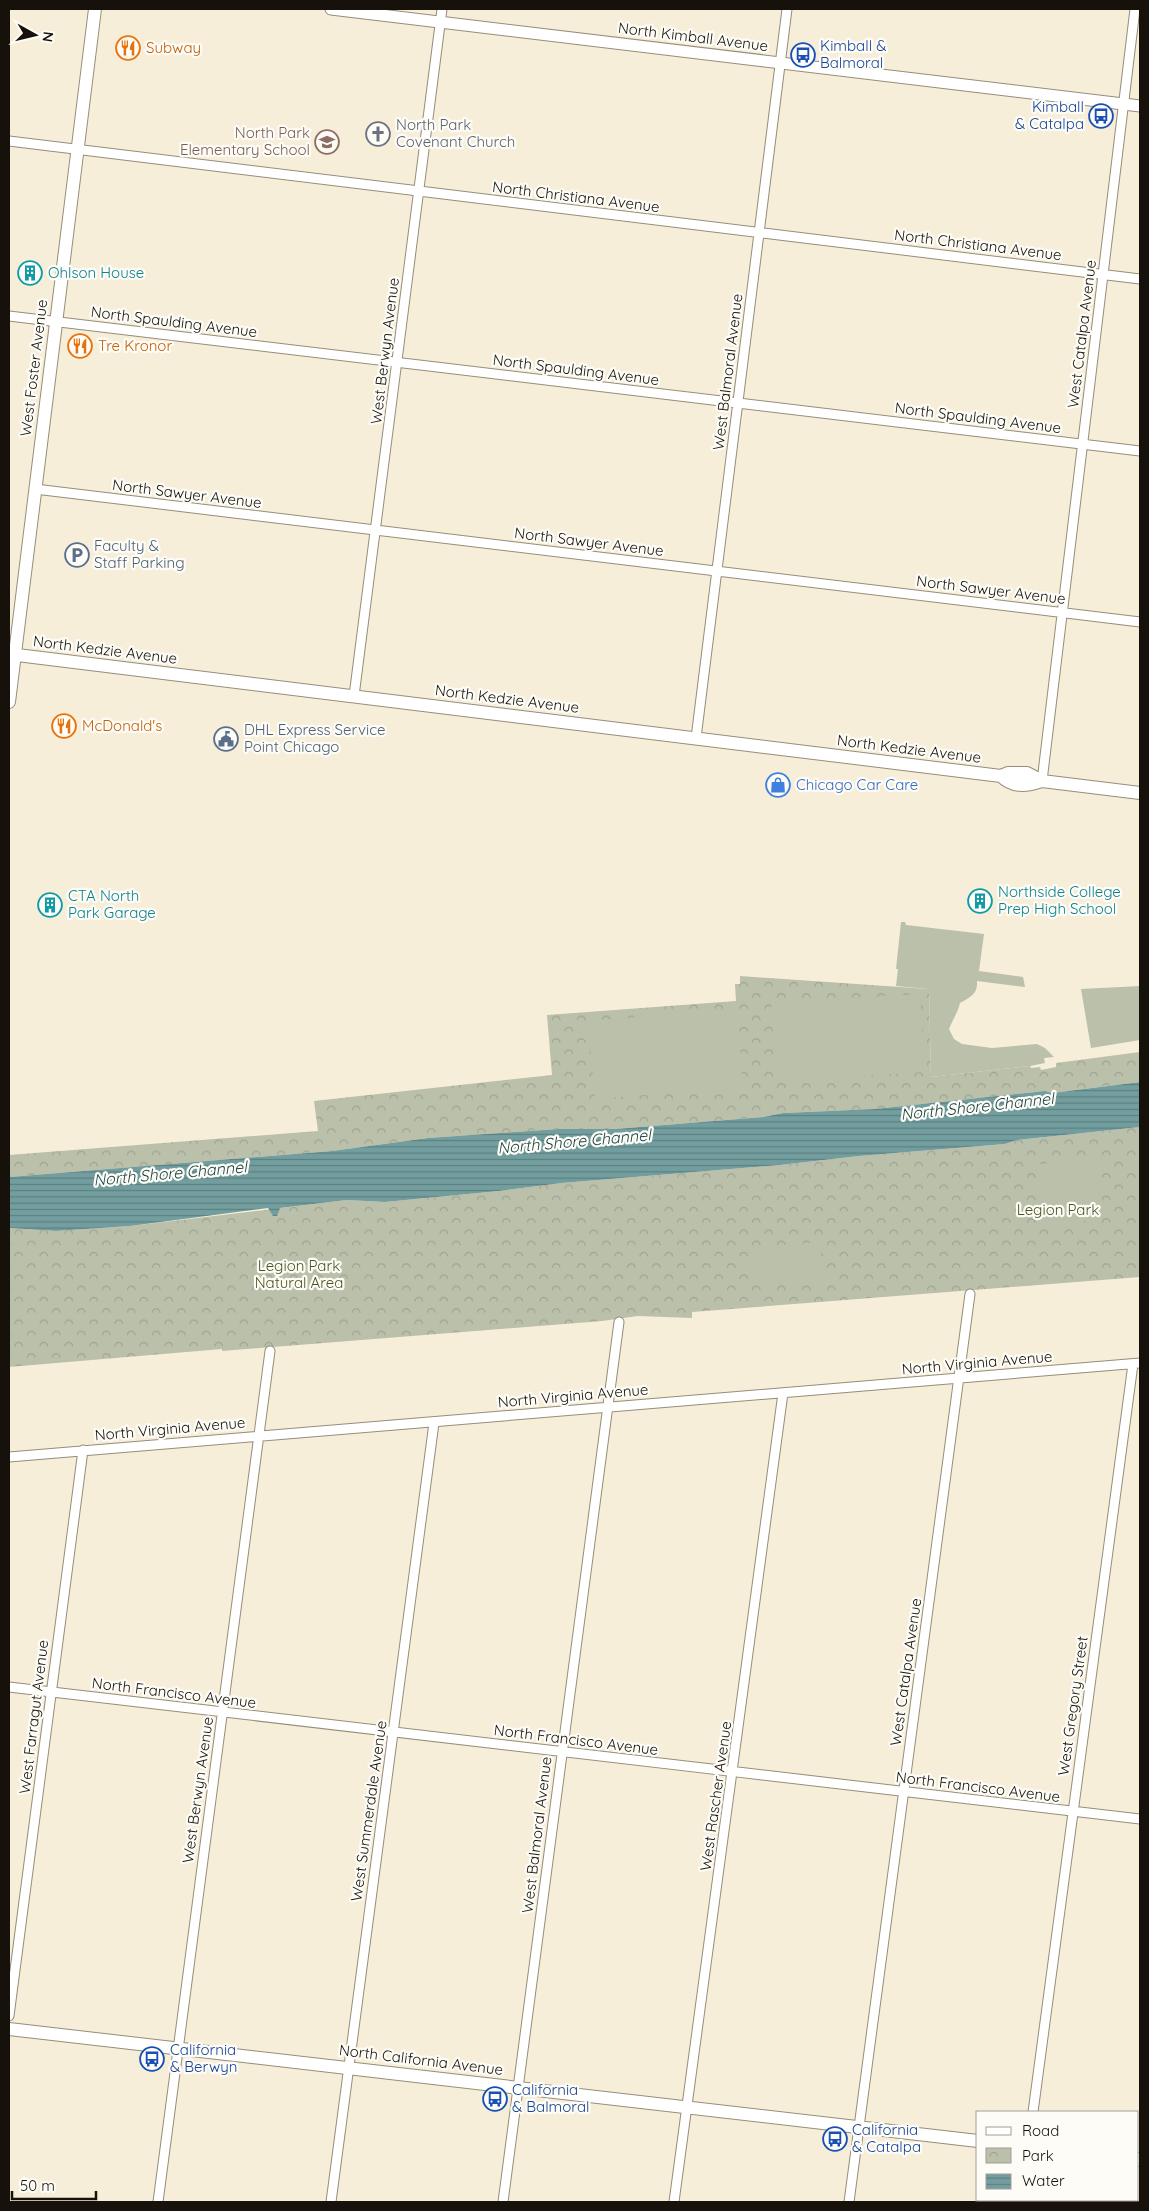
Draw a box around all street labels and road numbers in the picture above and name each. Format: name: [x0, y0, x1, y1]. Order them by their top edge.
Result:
street label: North Kimball Avenue: [617, 18, 769, 55]
street label: North Christiana Avenue: [491, 177, 661, 216]
street label: North Christiana Avenue: [893, 225, 1063, 264]
street label: West Catalpa Avenue: [1063, 259, 1100, 409]
street label: West Berwyn Avenue: [366, 277, 403, 425]
street label: West Balmoral Avenue: [708, 293, 747, 451]
street label: West Foster Avenue: [16, 298, 51, 438]
street label: North Spaulding Avenue: [90, 302, 258, 341]
street label: North Spaulding Avenue: [492, 350, 660, 389]
street label: North Spaulding Avenue: [894, 398, 1062, 437]
street label: North Sawyer Avenue: [111, 475, 263, 512]
street label: North Sawyer Avenue: [513, 523, 665, 560]
street label: North Sawyer Avenue: [915, 571, 1067, 608]
street label: North Kedzie Avenue: [32, 631, 178, 668]
street label: North Kedzie Avenue: [434, 680, 580, 717]
street label: North Kedzie Avenue: [836, 730, 982, 767]
street label: North Virginia Avenue: [901, 1346, 1053, 1379]
street label: North Virginia Avenue: [497, 1379, 649, 1412]
street label: North Virginia Avenue: [94, 1412, 246, 1445]
street label: West Catalpa Avenue: [886, 1597, 925, 1747]
street label: West Gregory Street: [1053, 1635, 1092, 1777]
street label: West Farragut Avenue: [15, 1639, 52, 1795]
street label: North Francisco Avenue: [91, 1673, 257, 1712]
street label: West Berwyn Avenue: [178, 1716, 217, 1864]
street label: West Summerdale Avenue: [346, 1719, 391, 1903]
street label: North Francisco Avenue: [493, 1720, 659, 1759]
street label: West Rascher Avenue: [696, 1720, 735, 1872]
street label: West Balmoral Avenue: [517, 1756, 556, 1914]
street label: North Francisco Avenue: [895, 1767, 1061, 1806]
street label: North California Avenue: [338, 2040, 504, 2079]

